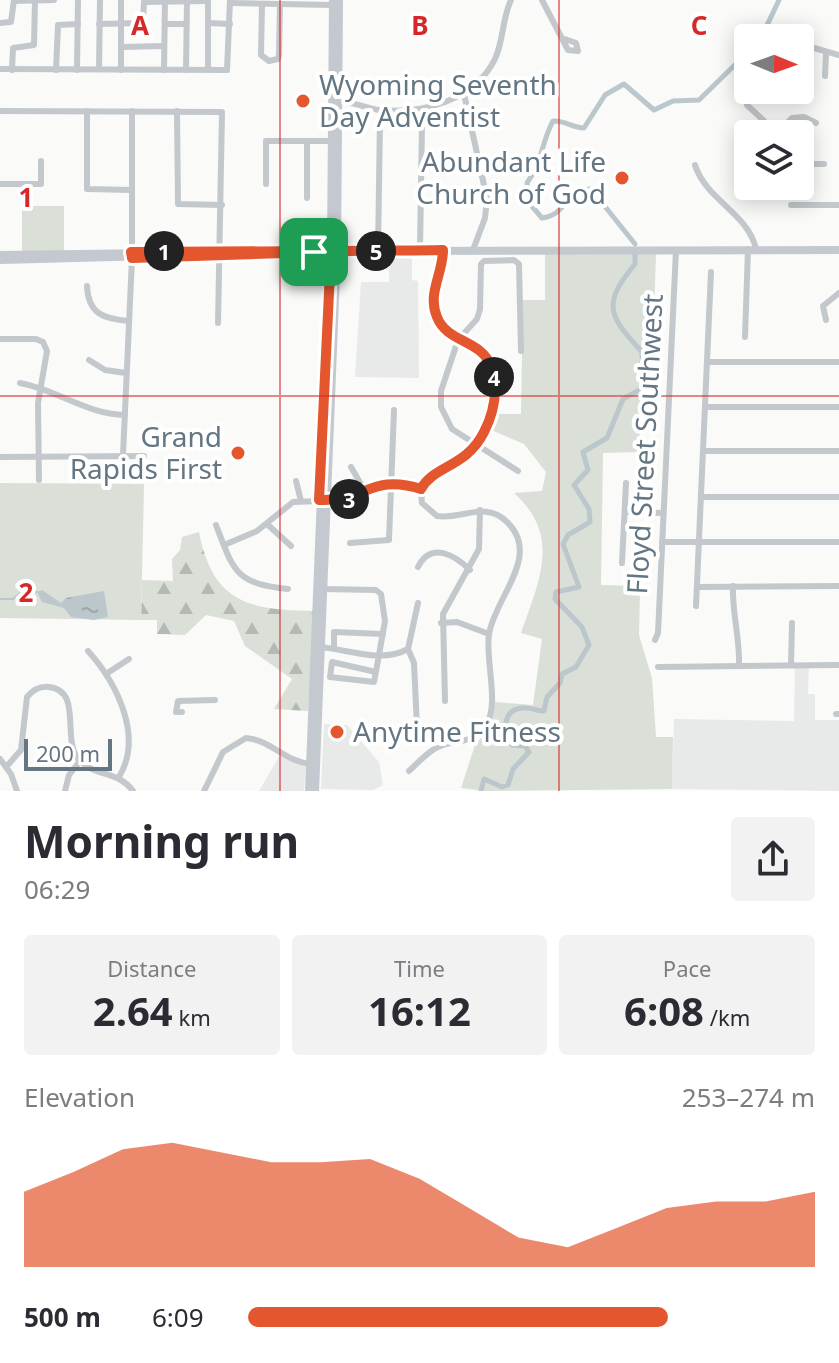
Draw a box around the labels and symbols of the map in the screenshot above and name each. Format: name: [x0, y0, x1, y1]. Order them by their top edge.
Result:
text: A: [131, 7, 149, 43]
text: B: [411, 7, 429, 43]
text: C: [691, 7, 707, 43]
north arrow: [734, 24, 814, 104]
place label: Wyoming Seventh Day Adventist: [319, 65, 557, 135]
marker: Wyoming Seventh Day Adventist: [294, 92, 312, 110]
place label: Abundant Life Church of God: [416, 142, 606, 212]
marker: Abundant Life Church of God: [613, 169, 631, 187]
text: 1: [19, 179, 33, 215]
pin: [280, 218, 348, 286]
pin: 1: [144, 231, 184, 271]
pin: 5: [356, 231, 396, 271]
street label: Floyd Street Southwest: [617, 293, 671, 595]
pin: 4: [474, 357, 514, 397]
place label: Grand Rapids First: [70, 417, 222, 487]
marker: Grand Rapids First: [229, 444, 247, 462]
pin: 3: [329, 479, 369, 519]
text: 2: [19, 574, 34, 610]
place label: Anytime Fitness: [353, 712, 561, 750]
marker: Anytime Fitness: [328, 723, 346, 741]
scale bar: [24, 735, 112, 771]

